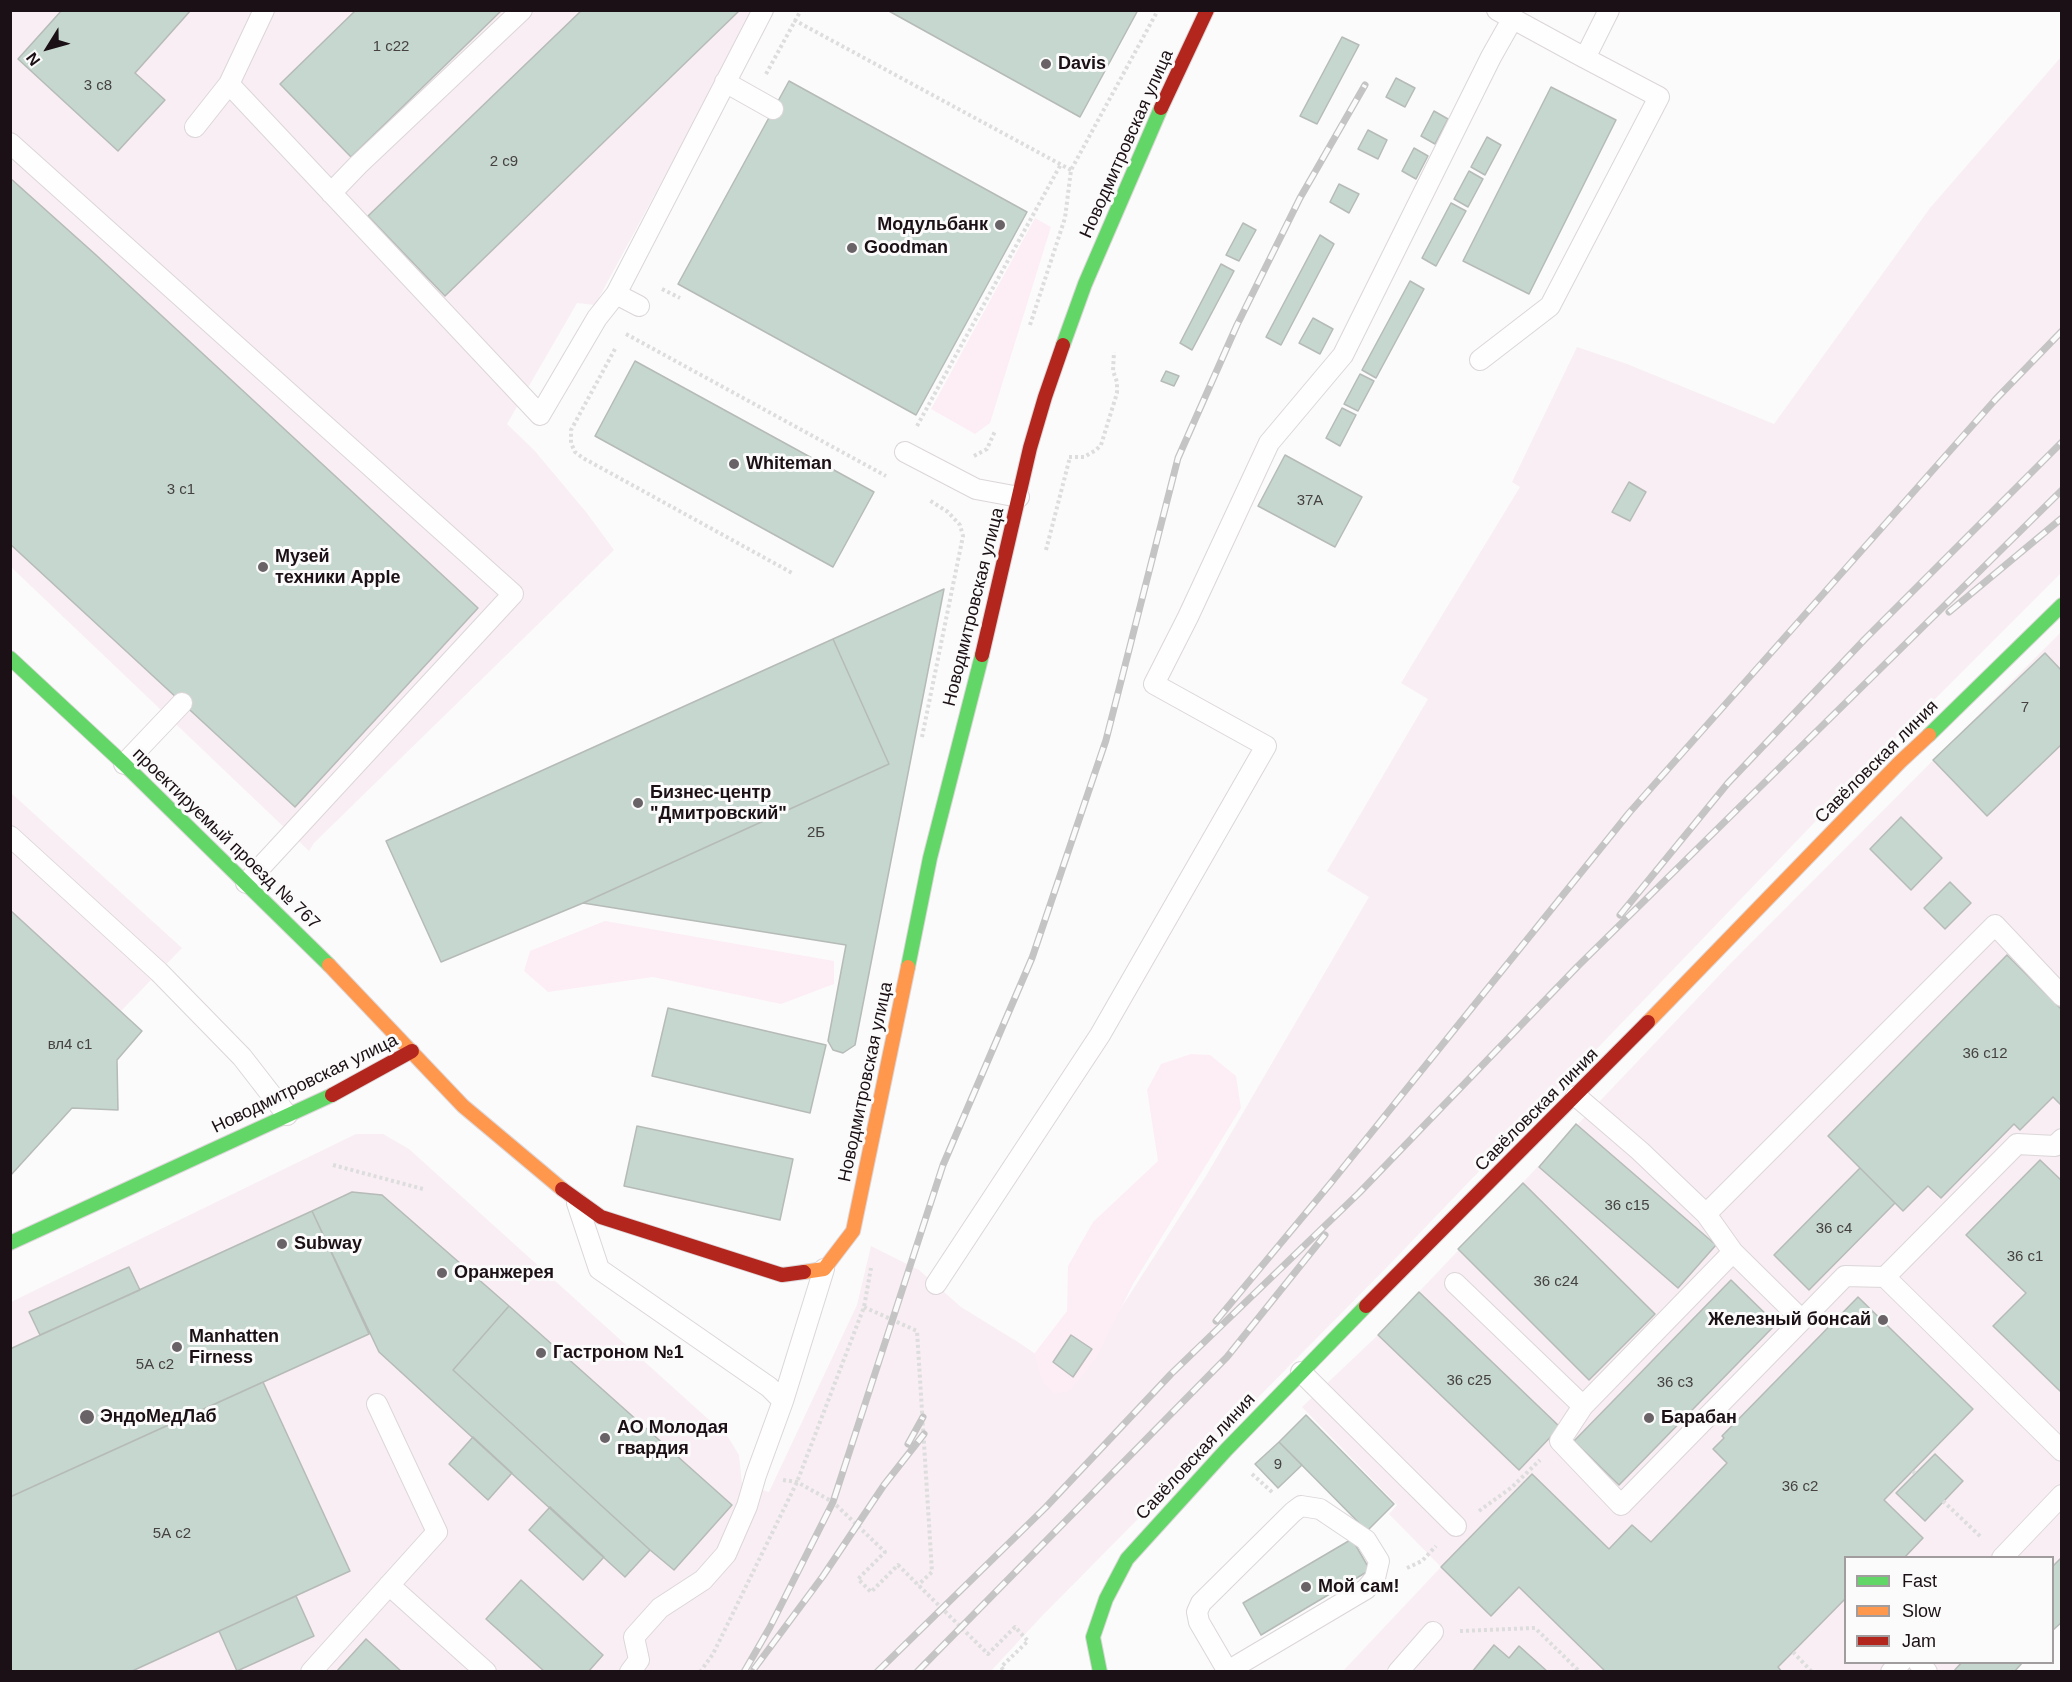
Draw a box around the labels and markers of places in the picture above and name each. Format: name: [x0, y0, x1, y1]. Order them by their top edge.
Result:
place label: Davis: [1058, 53, 1106, 75]
marker: Davis: [1039, 57, 1053, 71]
place label: Модульбанк: [877, 214, 988, 236]
marker: Модульбанк: [993, 218, 1007, 232]
place label: Goodman: [864, 237, 948, 259]
marker: Goodman: [845, 241, 859, 255]
place label: Whiteman: [746, 453, 832, 475]
marker: Whiteman: [727, 457, 741, 471]
place label: Музей техники Apple: [275, 546, 401, 588]
marker: Музей техники Apple: [256, 560, 270, 574]
place label: Бизнес-центр "Дмитровский": [650, 782, 787, 824]
marker: Бизнес-центр "Дмитровский": [631, 796, 645, 810]
place label: Subway: [294, 1233, 362, 1255]
marker: Subway: [275, 1237, 289, 1251]
place label: Оранжерея: [454, 1262, 554, 1284]
marker: Оранжерея: [435, 1266, 449, 1280]
place label: Железный бонсай: [1708, 1309, 1871, 1331]
marker: Железный бонсай: [1876, 1313, 1890, 1327]
place label: Manhatten Firness: [189, 1326, 279, 1368]
marker: Manhatten Firness: [170, 1340, 184, 1354]
place label: Гастроном №1: [553, 1342, 684, 1364]
marker: Гастроном №1: [534, 1346, 548, 1360]
place label: ЭндоМедЛаб: [100, 1406, 217, 1428]
place label: Барабан: [1661, 1407, 1737, 1429]
marker: ЭндоМедЛаб: [78, 1408, 96, 1426]
marker: Барабан: [1642, 1411, 1656, 1425]
place label: АО Молодая гвардия: [617, 1417, 728, 1460]
marker: АО Молодая гвардия: [598, 1431, 612, 1445]
place label: Мой сам!: [1318, 1576, 1400, 1598]
marker: Мой сам!: [1299, 1580, 1313, 1594]

